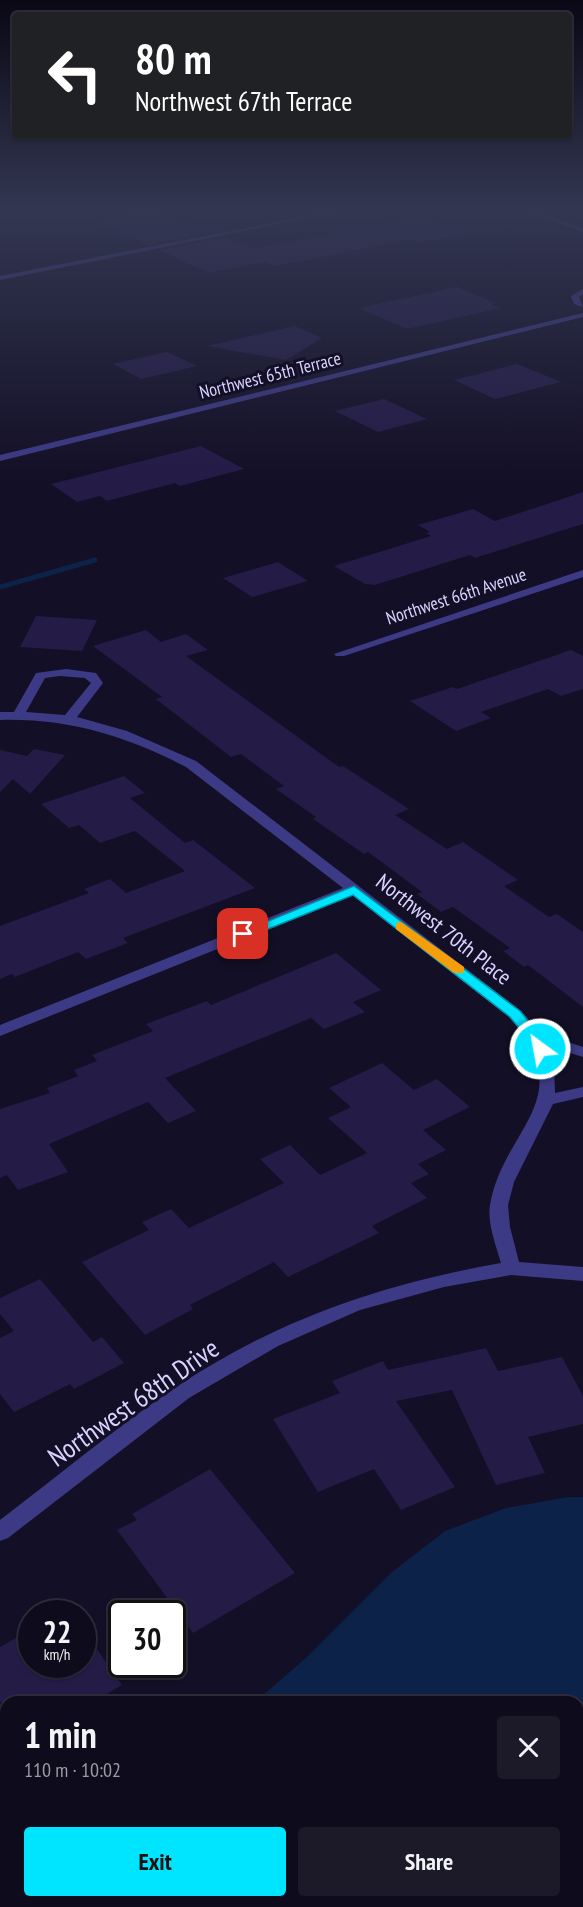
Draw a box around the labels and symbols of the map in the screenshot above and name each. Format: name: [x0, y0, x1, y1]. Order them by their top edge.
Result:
street label: Northwest 65th Terrace: [197, 346, 343, 404]
street label: Northwest 66th Avenue: [383, 562, 529, 630]
street label: Northwest 70th Place: [371, 867, 517, 991]
pin: [217, 908, 268, 959]
position arrow: [508, 1017, 572, 1081]
street label: Northwest 68th Drive: [41, 1330, 225, 1474]
speed limit sign: 30: [108, 1600, 186, 1678]

